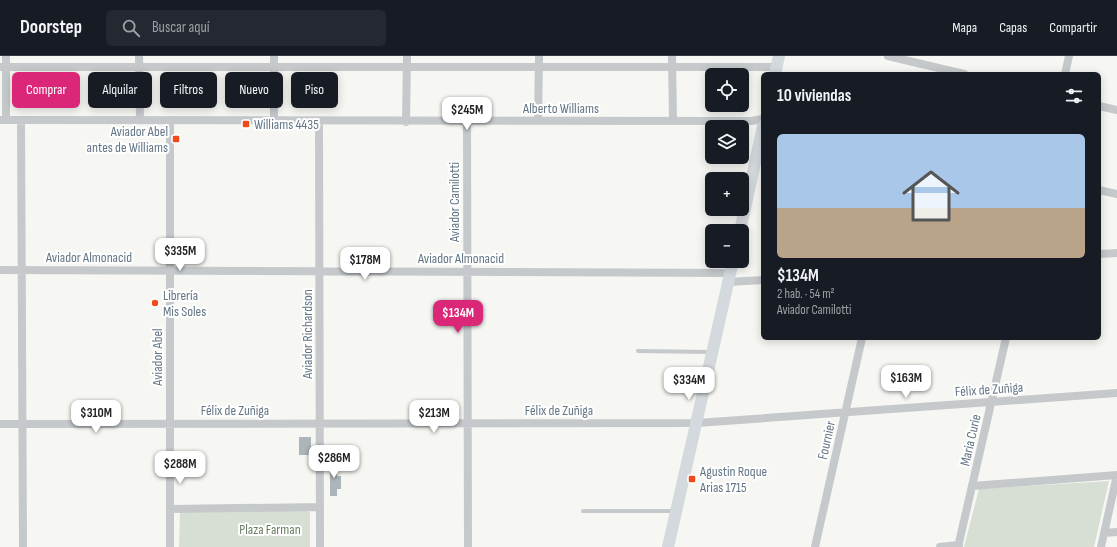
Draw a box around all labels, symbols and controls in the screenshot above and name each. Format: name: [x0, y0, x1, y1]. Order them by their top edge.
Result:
search box: [106, 10, 386, 46]
text: Doorstep: [20, 16, 82, 39]
icon: search: [120, 17, 142, 39]
text: Buscar aquí: [152, 18, 210, 37]
text: Mapa: [952, 19, 977, 36]
text: Capas: [999, 19, 1027, 36]
text: Compartir: [1049, 19, 1097, 36]
map controls: [705, 68, 749, 268]
button: locate: [705, 68, 749, 112]
chip: Comprar: [12, 72, 80, 108]
chip: Alquilar: [88, 72, 152, 108]
chip: Filtros: [160, 72, 217, 108]
chip: Nuevo: [225, 72, 283, 108]
chip: Piso: [291, 72, 338, 108]
icon: filters: [1063, 85, 1085, 107]
text: 10 viviendas: [777, 86, 851, 106]
pin: $245M: [439, 97, 495, 131]
street label: Alberto Williams: [522, 100, 599, 117]
text: $245M: [451, 102, 483, 118]
place label: Williams 4435: [254, 116, 319, 133]
marker: Williams 4435: [241, 119, 251, 129]
button: layers: [705, 120, 749, 164]
place label: Aviador Abel antes de Williams: [87, 123, 168, 156]
marker: Aviador Abel antes de Williams: [171, 134, 181, 144]
icon: home: [895, 160, 967, 232]
street label: Aviador Camilotti: [446, 162, 463, 243]
button: +: [705, 172, 749, 216]
button: −: [705, 224, 749, 268]
pin: $335M: [152, 238, 208, 272]
text: $335M: [164, 243, 196, 259]
pin: $178M: [337, 247, 393, 281]
street label: Aviador Almonacid: [45, 249, 132, 266]
street label: Aviador Almonacid: [417, 250, 504, 267]
text: $178M: [349, 252, 381, 268]
text: $134M: [777, 266, 819, 286]
text: 2 hab. · 54 m²: [777, 286, 835, 302]
place label: Librería Mis Soles: [163, 287, 206, 320]
street label: Aviador Richardson: [299, 289, 316, 380]
marker: Librería Mis Soles: [150, 298, 160, 308]
pin: $134M: [430, 300, 486, 334]
text: Aviador Camilotti: [777, 302, 851, 318]
text: $134M: [442, 305, 474, 321]
street label: Aviador Abel: [149, 328, 166, 387]
pin: $163M: [878, 365, 934, 399]
pin: $334M: [661, 367, 717, 401]
text: $163M: [890, 370, 922, 386]
text: $334M: [673, 372, 705, 388]
street label: Félix de Zuñiga: [954, 379, 1024, 400]
pin: $310M: [68, 400, 124, 434]
pin: $213M: [406, 400, 462, 434]
street label: Félix de Zuñiga: [201, 402, 269, 419]
street label: Félix de Zuñiga: [525, 402, 593, 419]
text: $310M: [80, 405, 112, 421]
text: $213M: [418, 405, 450, 421]
street label: Maria Curie: [956, 412, 985, 468]
street label: Fournier: [814, 419, 839, 461]
pin: $286M: [306, 445, 362, 479]
text: $286M: [318, 450, 350, 466]
pin: $288M: [152, 451, 208, 485]
text: $288M: [164, 456, 196, 472]
place label: Agustin Roque Arias 1715: [699, 463, 767, 496]
marker: Agustin Roque Arias 1715: [687, 474, 697, 484]
park label: Plaza Farman: [239, 521, 301, 538]

